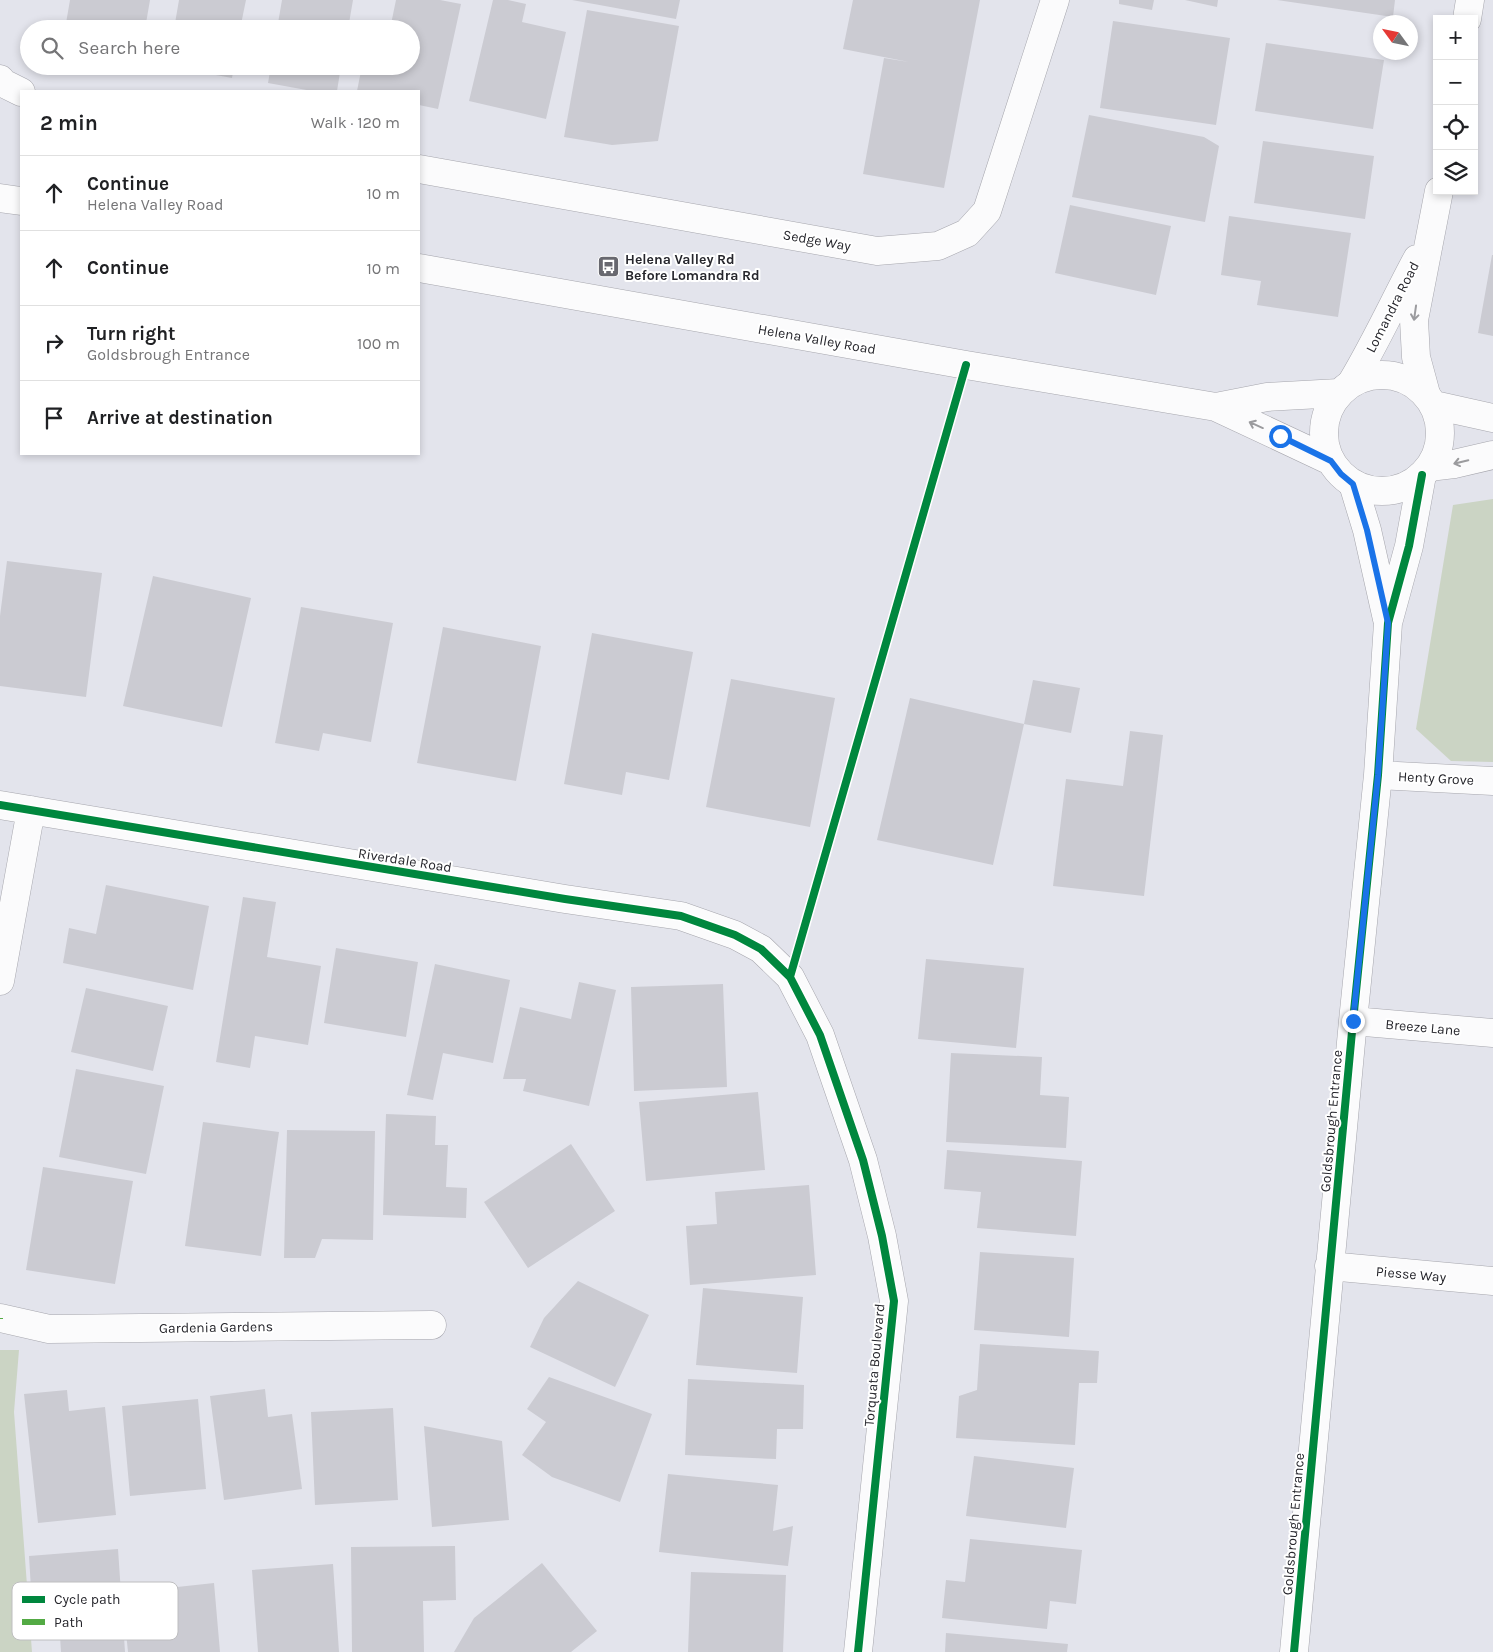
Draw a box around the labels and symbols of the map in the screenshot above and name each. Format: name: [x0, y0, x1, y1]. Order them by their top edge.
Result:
north arrow: [1373, 15, 1418, 60]
street label: Sedge Way: [782, 226, 853, 255]
place label: Helena Valley Rd Before Lomandra Rd: [625, 251, 759, 284]
bus stop icon: Helena Valley Rd Before Lomandra Rd: [597, 255, 621, 279]
street label: Lomandra Road: [1362, 259, 1423, 356]
one-way arrow: [1410, 305, 1420, 321]
street label: Helena Valley Road: [757, 321, 877, 358]
one-way arrow: [1249, 419, 1264, 429]
route start: [1269, 425, 1292, 448]
one-way arrow: [1454, 458, 1470, 467]
street label: Henty Grove: [1398, 768, 1474, 789]
street label: Riverdale Road: [357, 845, 453, 876]
route end: [1342, 1010, 1365, 1033]
street label: Breeze Lane: [1385, 1016, 1461, 1039]
street label: Goldsbrough Entrance: [1317, 1049, 1346, 1193]
street label: Piesse Way: [1375, 1263, 1447, 1286]
street label: Torquata Boulevard: [861, 1303, 888, 1427]
street label: Gardenia Gardens: [159, 1318, 273, 1337]
street label: Goldsbrough Entrance: [1279, 1452, 1308, 1596]
legend: [12, 1582, 178, 1640]
text: Cycle path: [54, 1591, 120, 1608]
text: Path: [54, 1614, 83, 1631]

